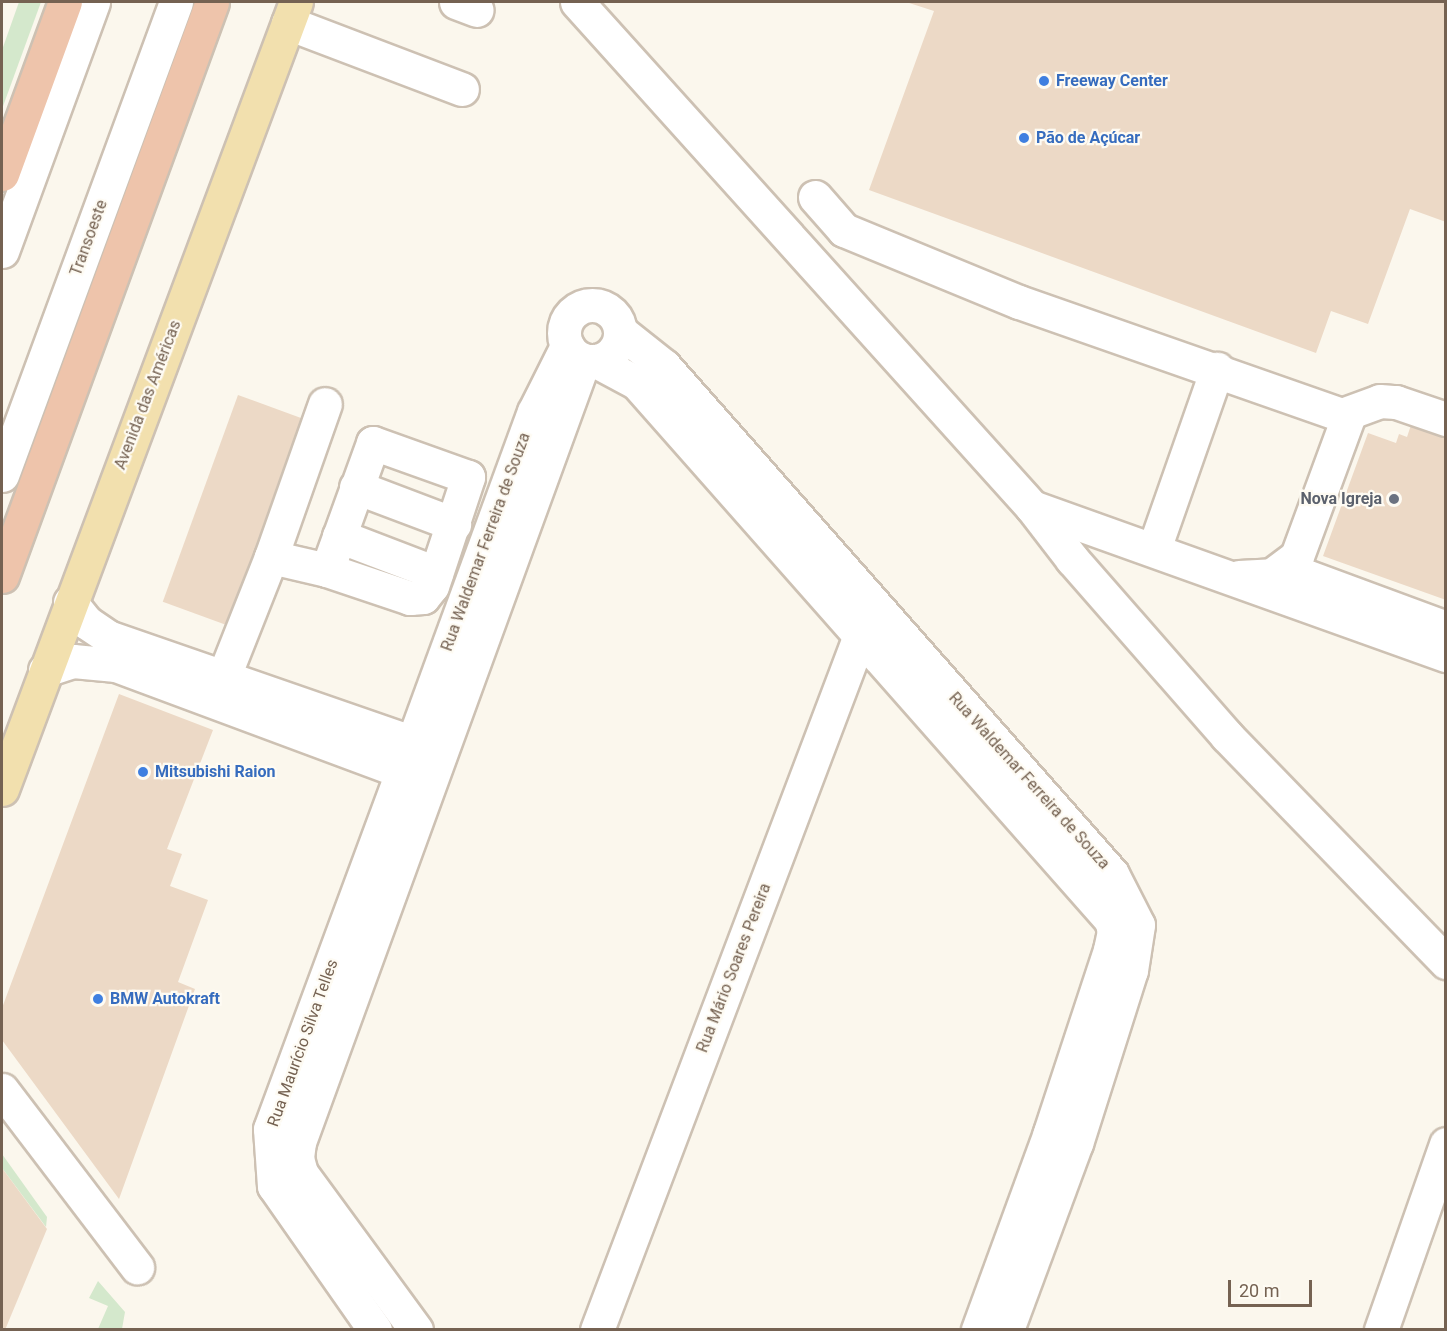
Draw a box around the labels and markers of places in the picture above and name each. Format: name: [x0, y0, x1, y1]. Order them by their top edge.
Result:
place label: Freeway Center: [1056, 71, 1168, 91]
marker: Freeway Center: [1037, 74, 1051, 88]
place label: Pão de Açúcar: [1036, 128, 1140, 148]
marker: Pão de Açúcar: [1017, 131, 1031, 145]
place label: Nova Igreja: [1300, 489, 1382, 509]
marker: Nova Igreja: [1387, 492, 1401, 506]
place label: Mitsubishi Raion: [155, 762, 276, 782]
marker: Mitsubishi Raion: [136, 765, 150, 779]
place label: BMW Autokraft: [110, 989, 220, 1009]
marker: BMW Autokraft: [91, 992, 105, 1006]

